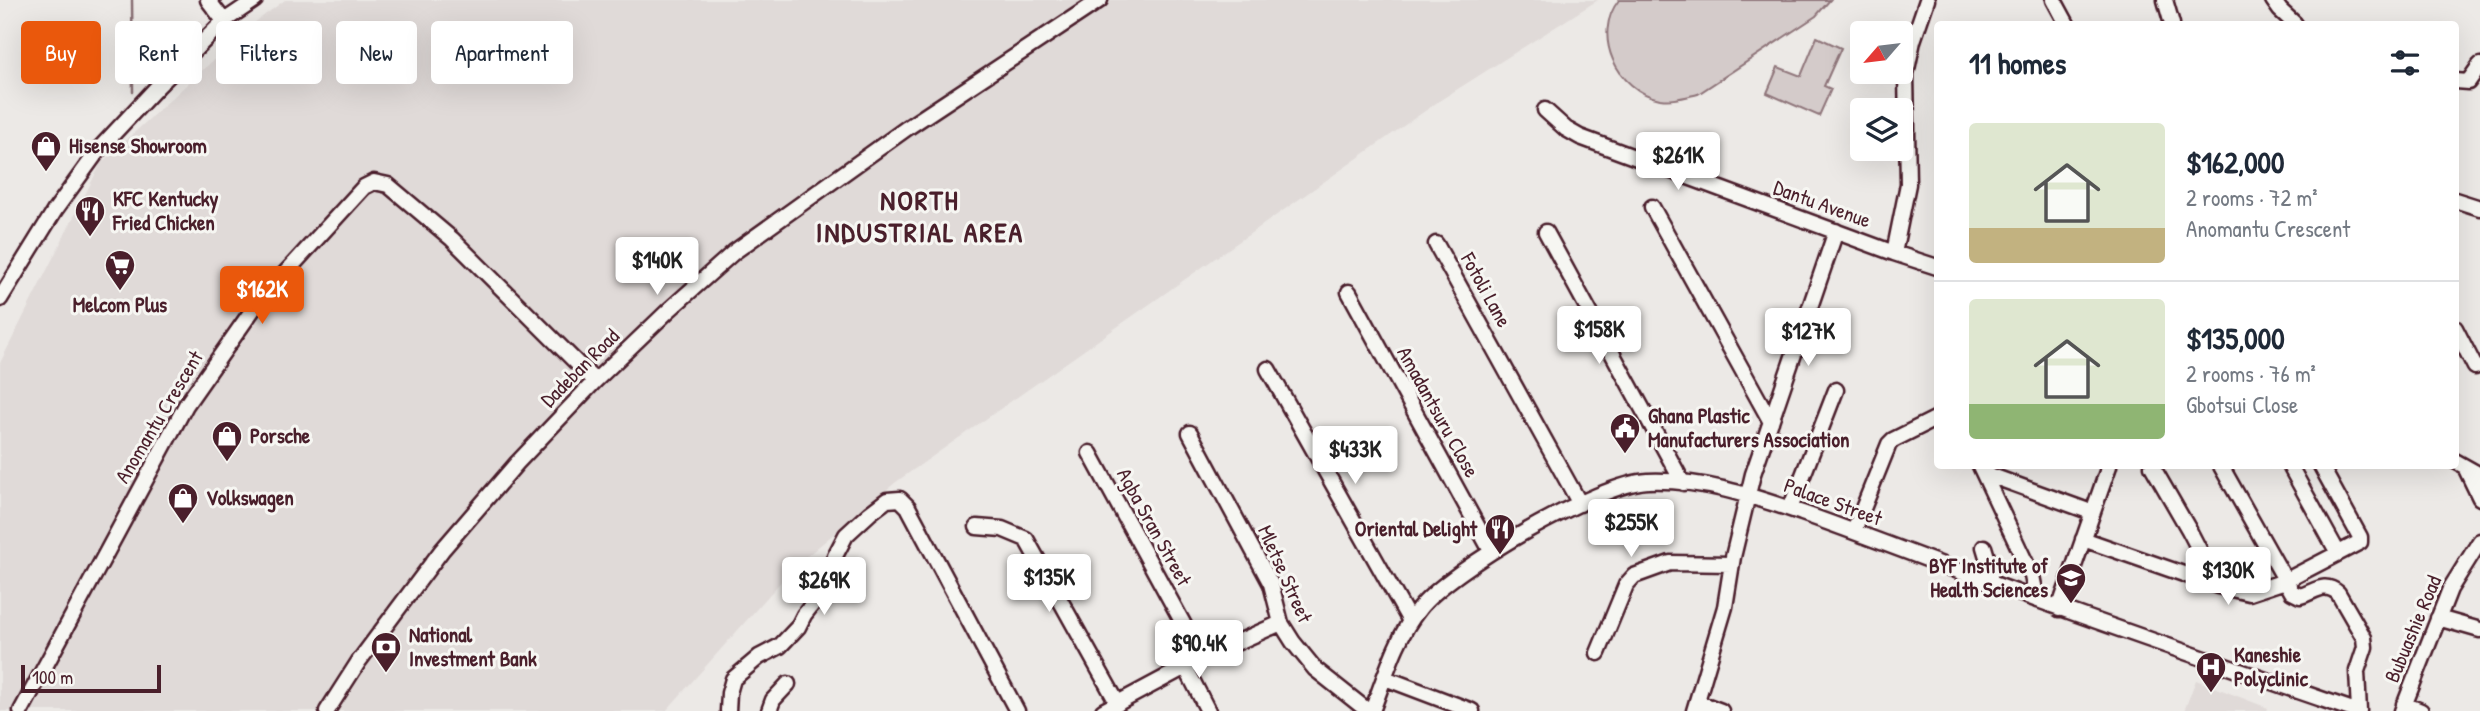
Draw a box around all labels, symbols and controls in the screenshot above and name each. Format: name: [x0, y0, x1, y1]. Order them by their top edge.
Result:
chip: Buy: [21, 21, 101, 84]
chip: Rent: [115, 21, 202, 84]
chip: Filters: [216, 21, 322, 84]
chip: New: [336, 21, 417, 84]
chip: Apartment: [431, 21, 573, 84]
north arrow: [1850, 21, 1913, 84]
map controls: [1850, 21, 1913, 161]
text: 11 homes: [1969, 43, 2066, 83]
icon: filters: [2386, 44, 2424, 82]
button: layers: [1850, 98, 1913, 161]
shop icon: Hisense Showroom: [29, 129, 63, 173]
place label: Hisense Showroom: [69, 131, 207, 160]
pin: $261K: [1629, 132, 1727, 192]
text: $261K: [1652, 139, 1704, 170]
text: $162,000: [2186, 142, 2285, 182]
icon: home: [2025, 151, 2109, 235]
street label: Dantu Avenue: [1770, 173, 1875, 234]
district label: NORTH INDUSTRIAL AREA: [816, 181, 1024, 251]
text: 2 rooms · 72 m²: [2186, 182, 2318, 213]
place label: KFC Kentucky Fried Chicken: [112, 184, 219, 237]
restaurant icon: KFC Kentucky Fried Chicken: [73, 194, 107, 238]
text: Anomantu Crescent: [2186, 213, 2350, 244]
pin: $140K: [608, 238, 706, 297]
text: $140K: [632, 244, 682, 275]
street label: Fotoli Lane: [1454, 246, 1519, 332]
supermarket icon: Melcom Plus: [103, 248, 137, 292]
pin: $162K: [213, 266, 311, 326]
text: $162K: [236, 273, 288, 304]
place label: Melcom Plus: [73, 290, 167, 319]
pin: $158K: [1550, 306, 1648, 366]
pin: $127K: [1759, 308, 1857, 368]
text: $158K: [1573, 313, 1625, 344]
text: $127K: [1781, 315, 1835, 346]
text: $135,000: [2186, 318, 2285, 358]
street label: Dadeban Road: [534, 322, 625, 413]
icon: home: [2025, 327, 2109, 411]
street label: Amadantsuru Close: [1390, 341, 1486, 483]
street label: Anomantu Crescent: [108, 344, 210, 488]
text: 2 rooms · 76 m²: [2186, 358, 2316, 389]
text: Gbotsui Close: [2186, 389, 2298, 420]
place label: Ghana Plastic Manufacturers Association: [1648, 401, 1849, 454]
public building icon: Ghana Plastic Manufacturers Association: [1608, 411, 1642, 455]
shop icon: Porsche: [210, 419, 244, 463]
place label: Porsche: [250, 421, 311, 450]
pin: $433K: [1306, 426, 1404, 486]
text: $433K: [1329, 433, 1381, 464]
street label: Agba Sran Street: [1110, 463, 1199, 592]
street label: Palace Street: [1780, 470, 1887, 533]
shop icon: Volkswagen: [166, 481, 200, 525]
place label: Volkswagen: [206, 483, 294, 513]
pin: $255K: [1582, 500, 1680, 559]
text: $255K: [1604, 506, 1658, 537]
restaurant icon: Oriental Delight: [1483, 512, 1517, 556]
place label: Oriental Delight: [1355, 514, 1478, 544]
street label: Mletse Street: [1251, 520, 1320, 628]
pin: $130K: [2179, 548, 2277, 607]
place label: BYF Institute of Health Sciences: [1929, 551, 2048, 604]
pin: $135K: [1000, 554, 1098, 614]
text: $130K: [2202, 554, 2254, 585]
pin: $269K: [775, 558, 873, 617]
text: $135K: [1023, 561, 1075, 592]
school or university icon: BYF Institute of Health Sciences: [2054, 561, 2088, 605]
text: $269K: [798, 564, 850, 595]
street label: Bubuashie Road: [2377, 571, 2448, 687]
place label: National Investment Bank: [409, 620, 537, 673]
pin: $90.4K: [1142, 620, 1256, 680]
text: $90.4K: [1171, 627, 1227, 658]
bank icon: National Investment Bank: [369, 630, 403, 674]
place label: Kaneshie Polyclinic: [2234, 640, 2309, 694]
hospital icon: Kaneshie Polyclinic: [2194, 650, 2228, 694]
scale bar: [21, 662, 161, 694]
text: 100 m: [32, 664, 73, 690]

